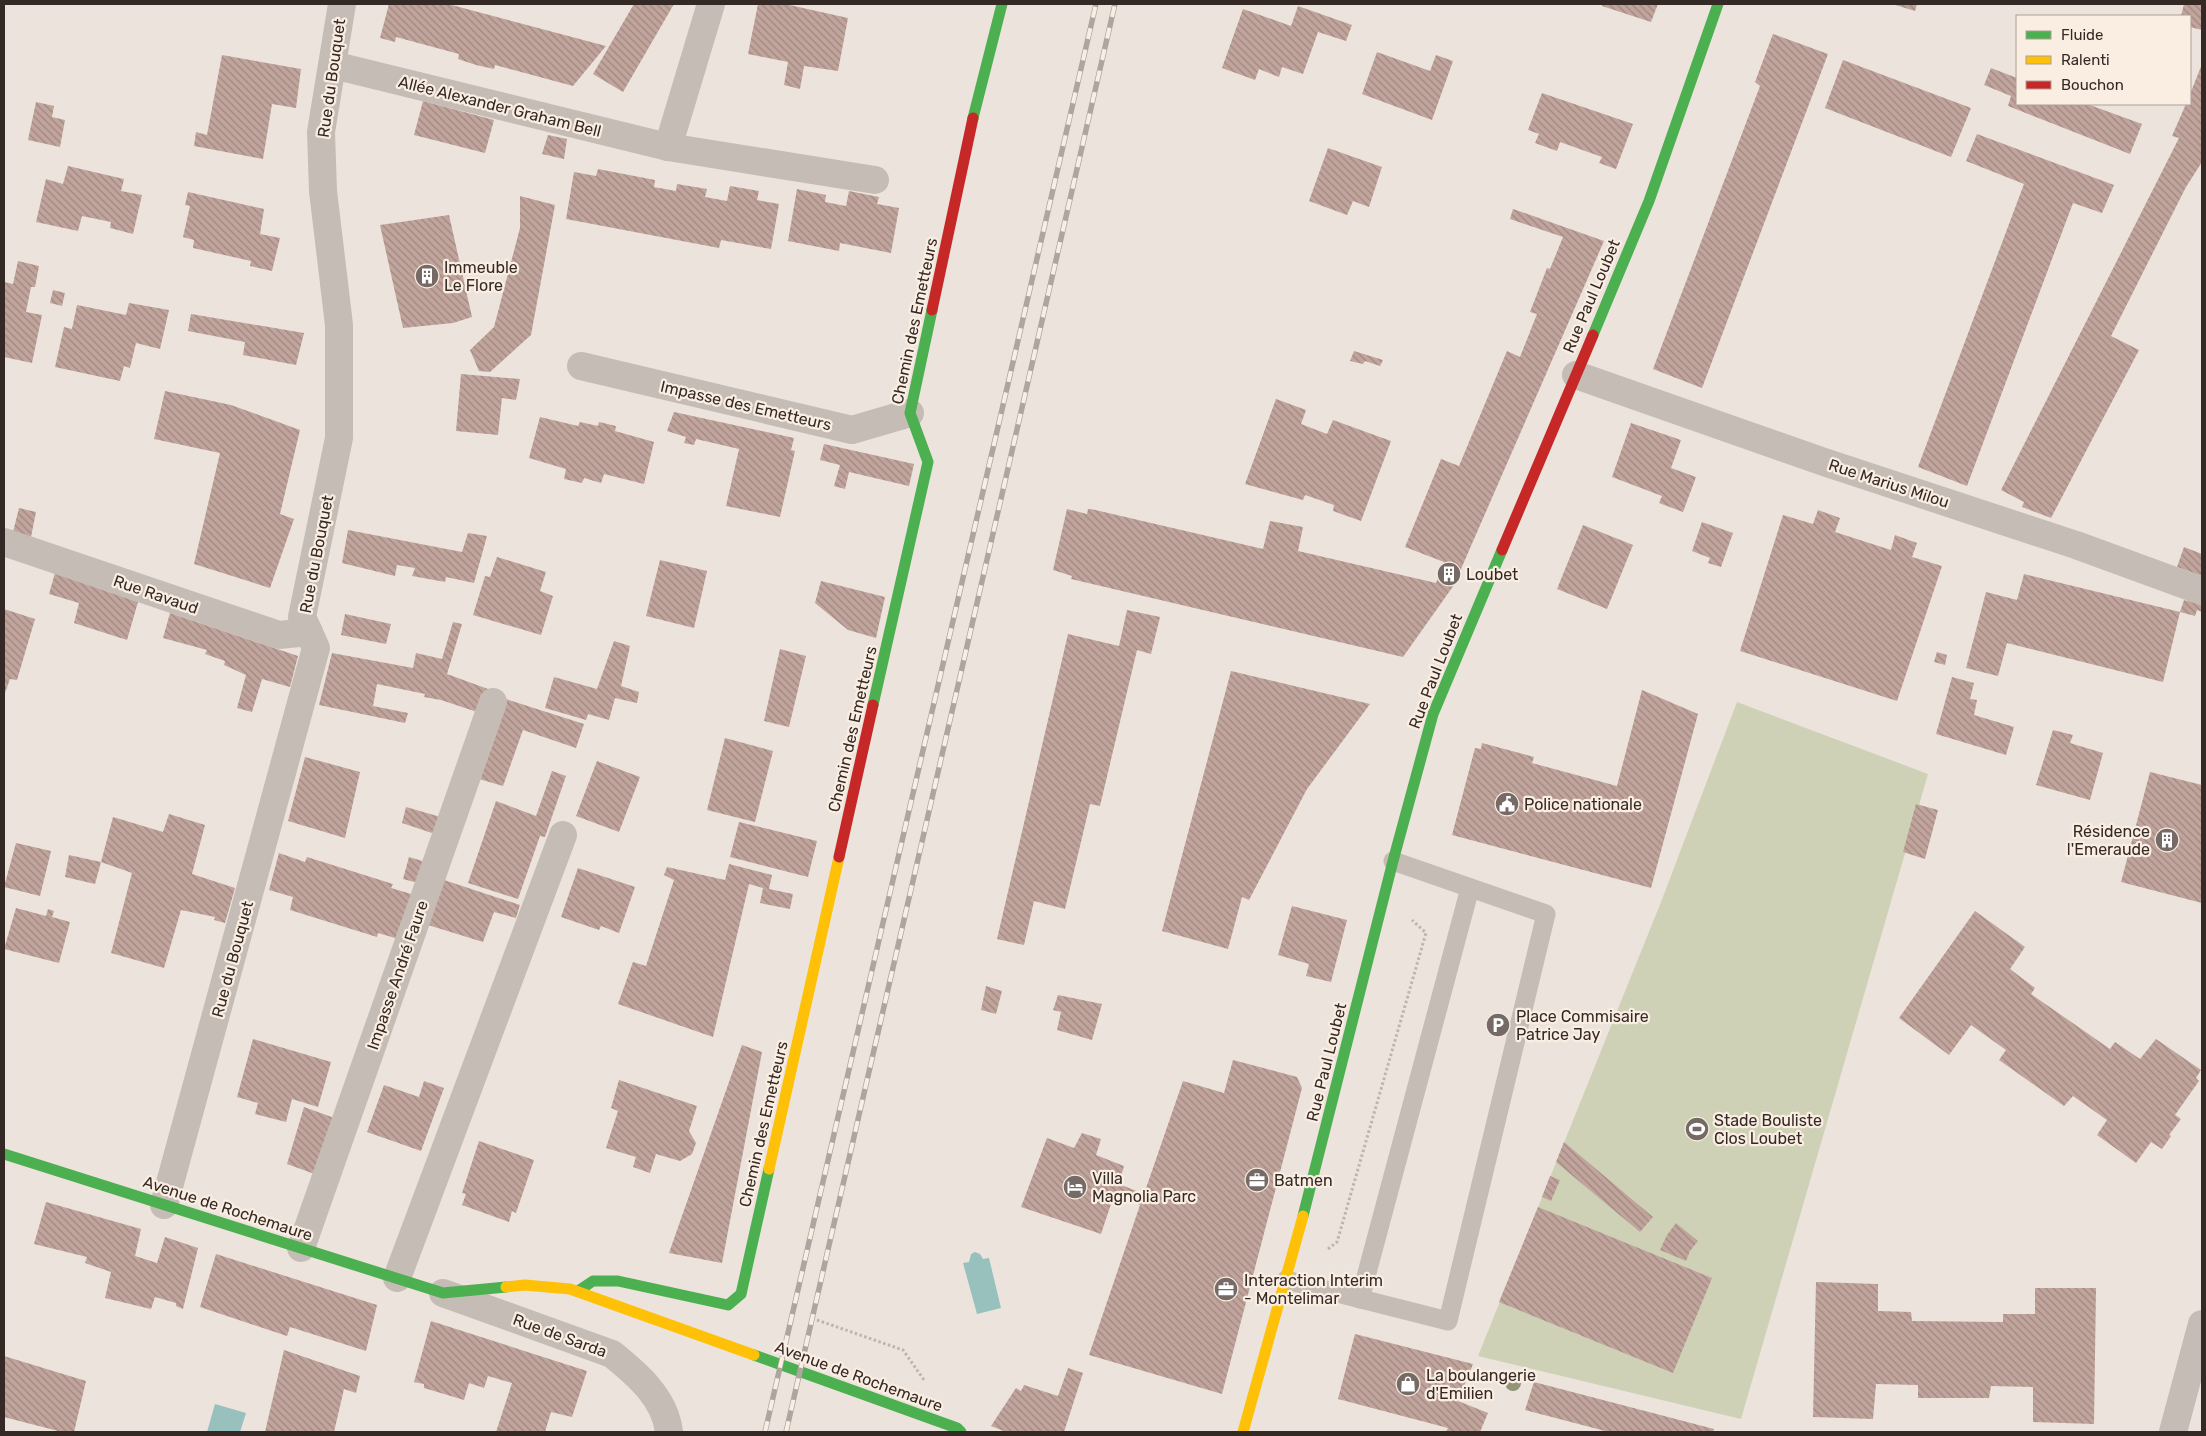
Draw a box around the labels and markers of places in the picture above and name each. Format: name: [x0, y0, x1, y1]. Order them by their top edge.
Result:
place label: Immeuble Le Flore: [444, 258, 518, 295]
building icon: Immeuble Le Flore: [414, 263, 440, 289]
building icon: Loubet: [1436, 561, 1462, 587]
place label: Loubet: [1466, 565, 1518, 584]
public building icon: Police nationale: [1494, 791, 1520, 817]
place label: Police nationale: [1524, 795, 1642, 814]
place label: Résidence l'Emeraude: [2067, 822, 2150, 859]
building icon: Résidence l'Emeraude: [2154, 827, 2180, 853]
place label: Place Commisaire Patrice Jay: [1516, 1007, 1649, 1044]
parking icon: Place Commisaire Patrice Jay: [1485, 1012, 1511, 1038]
place label: Stade Bouliste Clos Loubet: [1714, 1111, 1822, 1148]
sports icon: Stade Bouliste Clos Loubet: [1684, 1116, 1710, 1142]
office icon: Batmen: [1244, 1167, 1270, 1193]
place label: Villa Magnolia Parc: [1092, 1169, 1196, 1206]
place label: Batmen: [1274, 1171, 1333, 1190]
hotel icon: Villa Magnolia Parc: [1062, 1174, 1088, 1200]
place label: Interaction Interim - Montelimar: [1244, 1271, 1383, 1308]
office icon: Interaction Interim - Montelimar: [1213, 1276, 1239, 1302]
place label: La boulangerie d'Emilien: [1426, 1366, 1536, 1403]
shop icon: La boulangerie d'Emilien: [1395, 1371, 1421, 1397]

